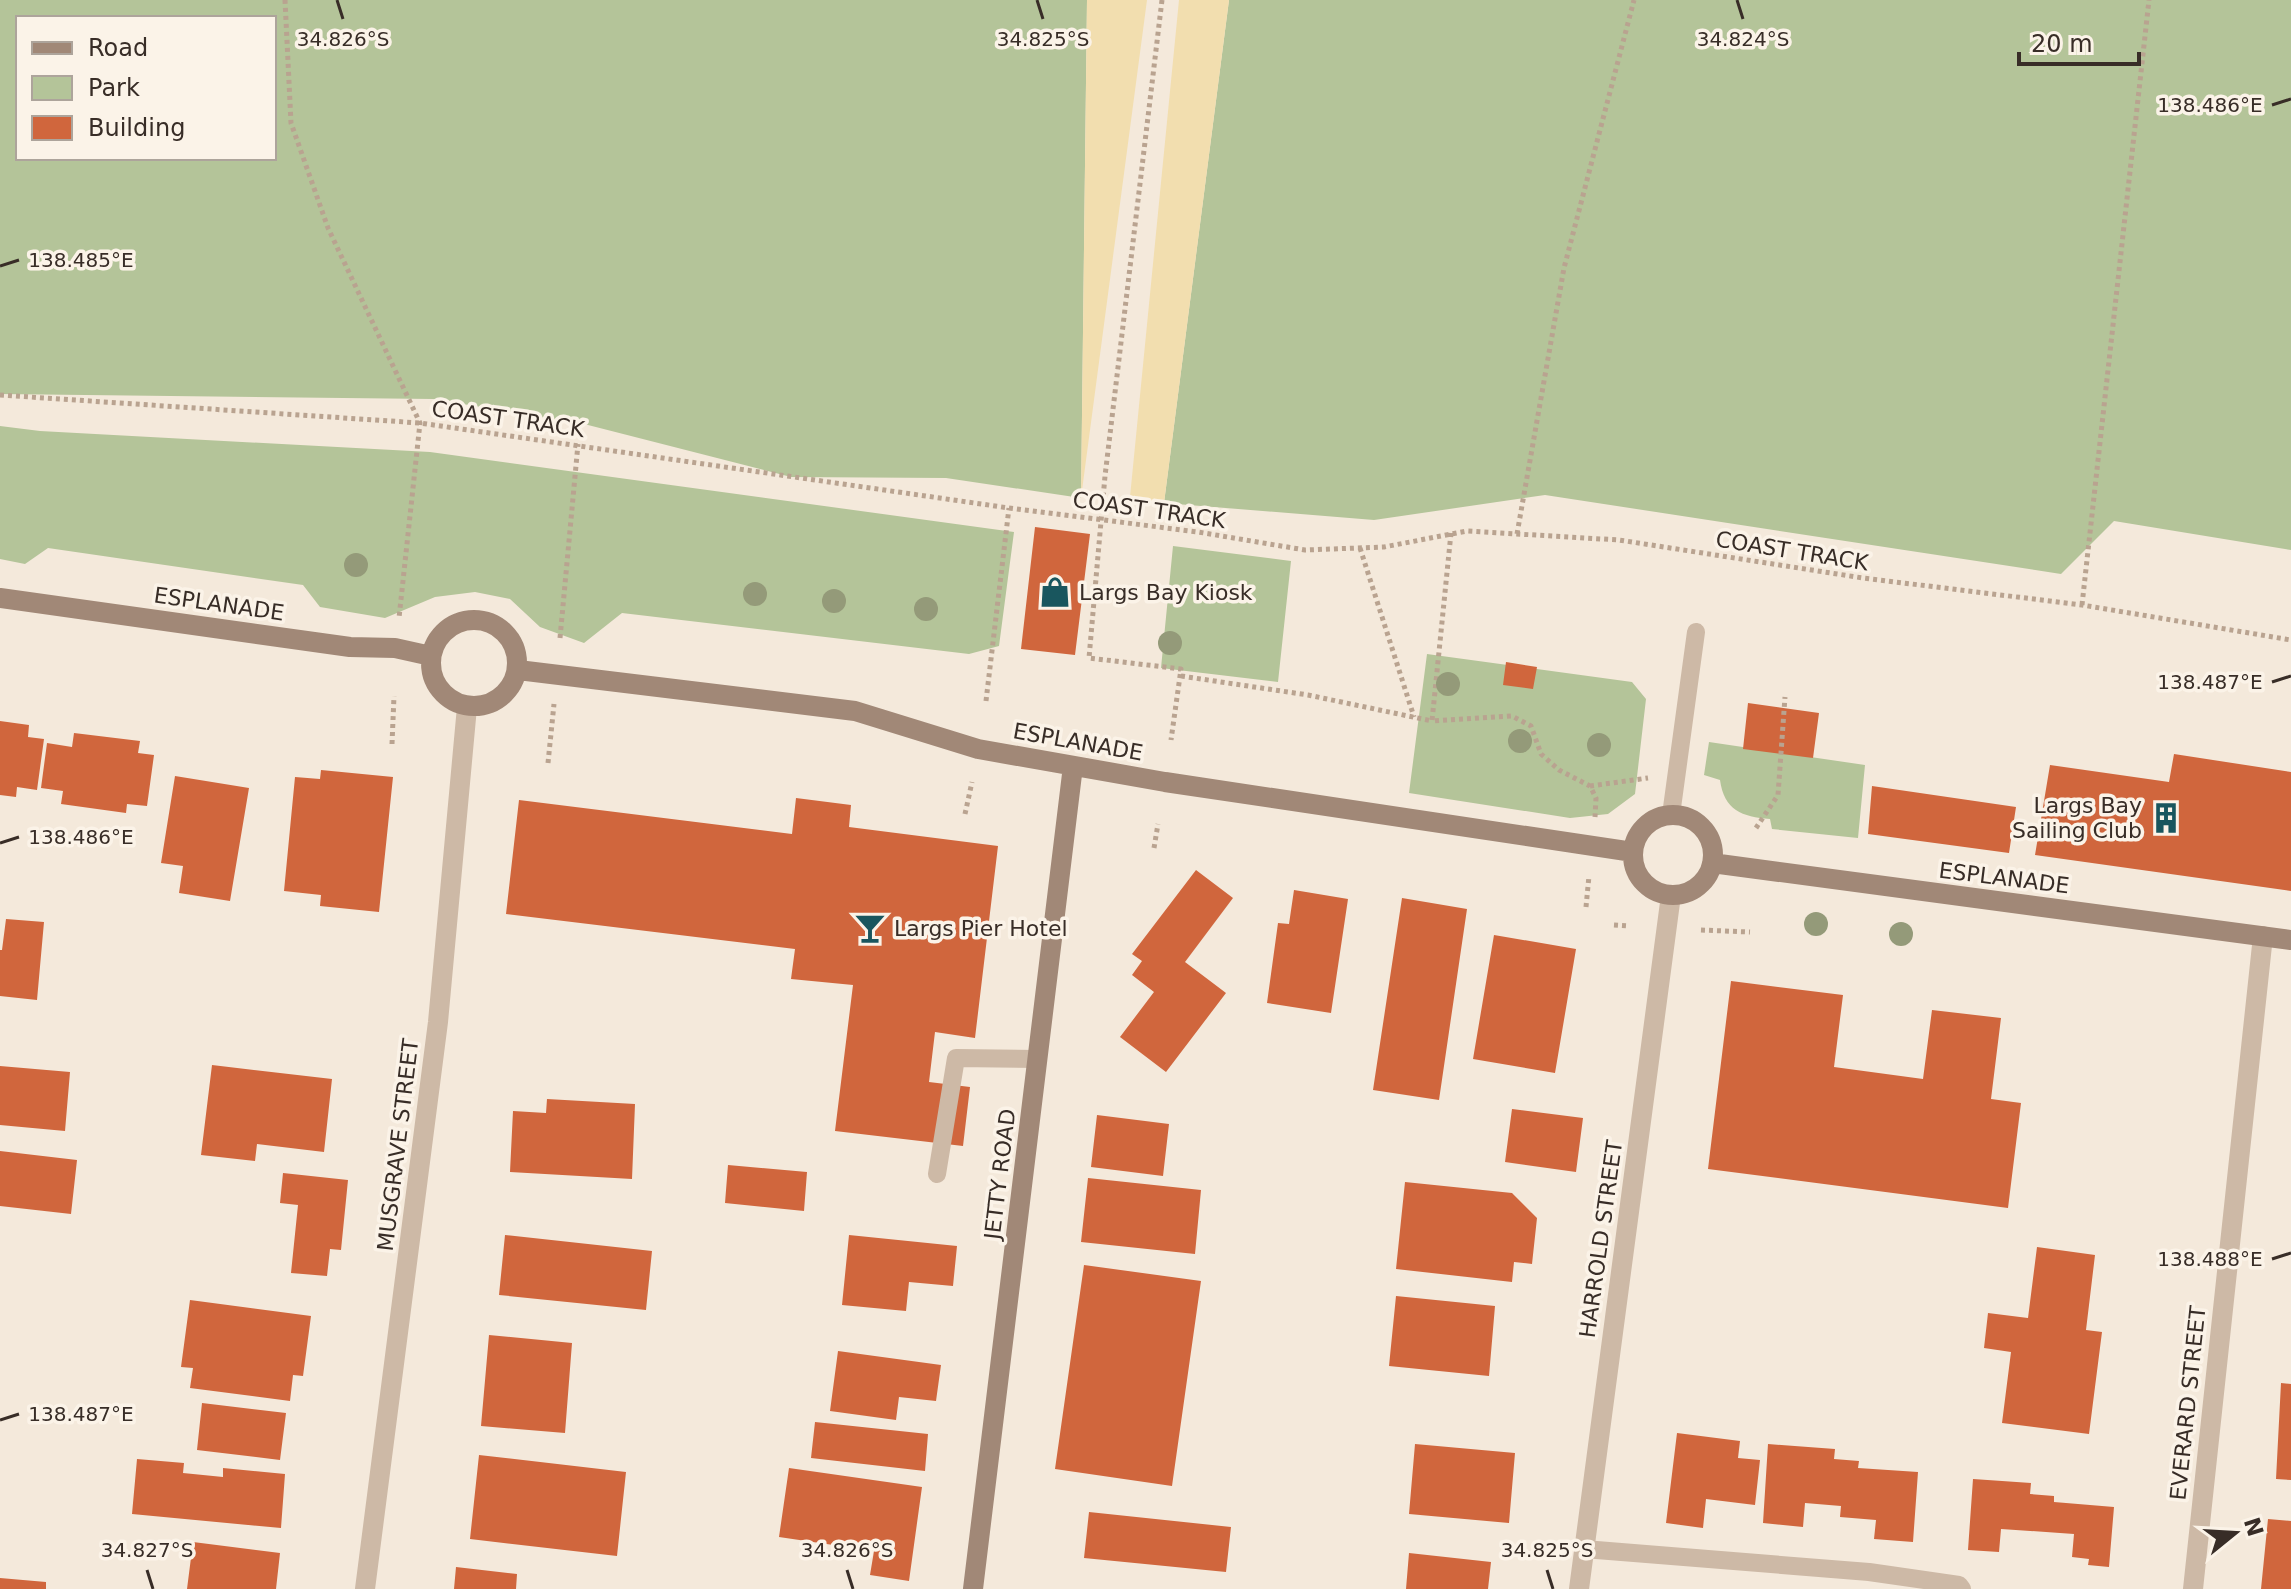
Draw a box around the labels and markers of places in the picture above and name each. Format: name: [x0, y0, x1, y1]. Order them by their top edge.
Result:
shop icon: Largs Bay Kiosk: [1038, 575, 1072, 609]
place label: Largs Bay Kiosk: [1079, 580, 1253, 605]
place label: Largs Bay Sailing Club: [2012, 793, 2142, 843]
building icon: Largs Bay Sailing Club: [2149, 801, 2183, 835]
bar icon: Largs Pier Hotel: [853, 911, 887, 945]
place label: Largs Pier Hotel: [894, 916, 1068, 941]

